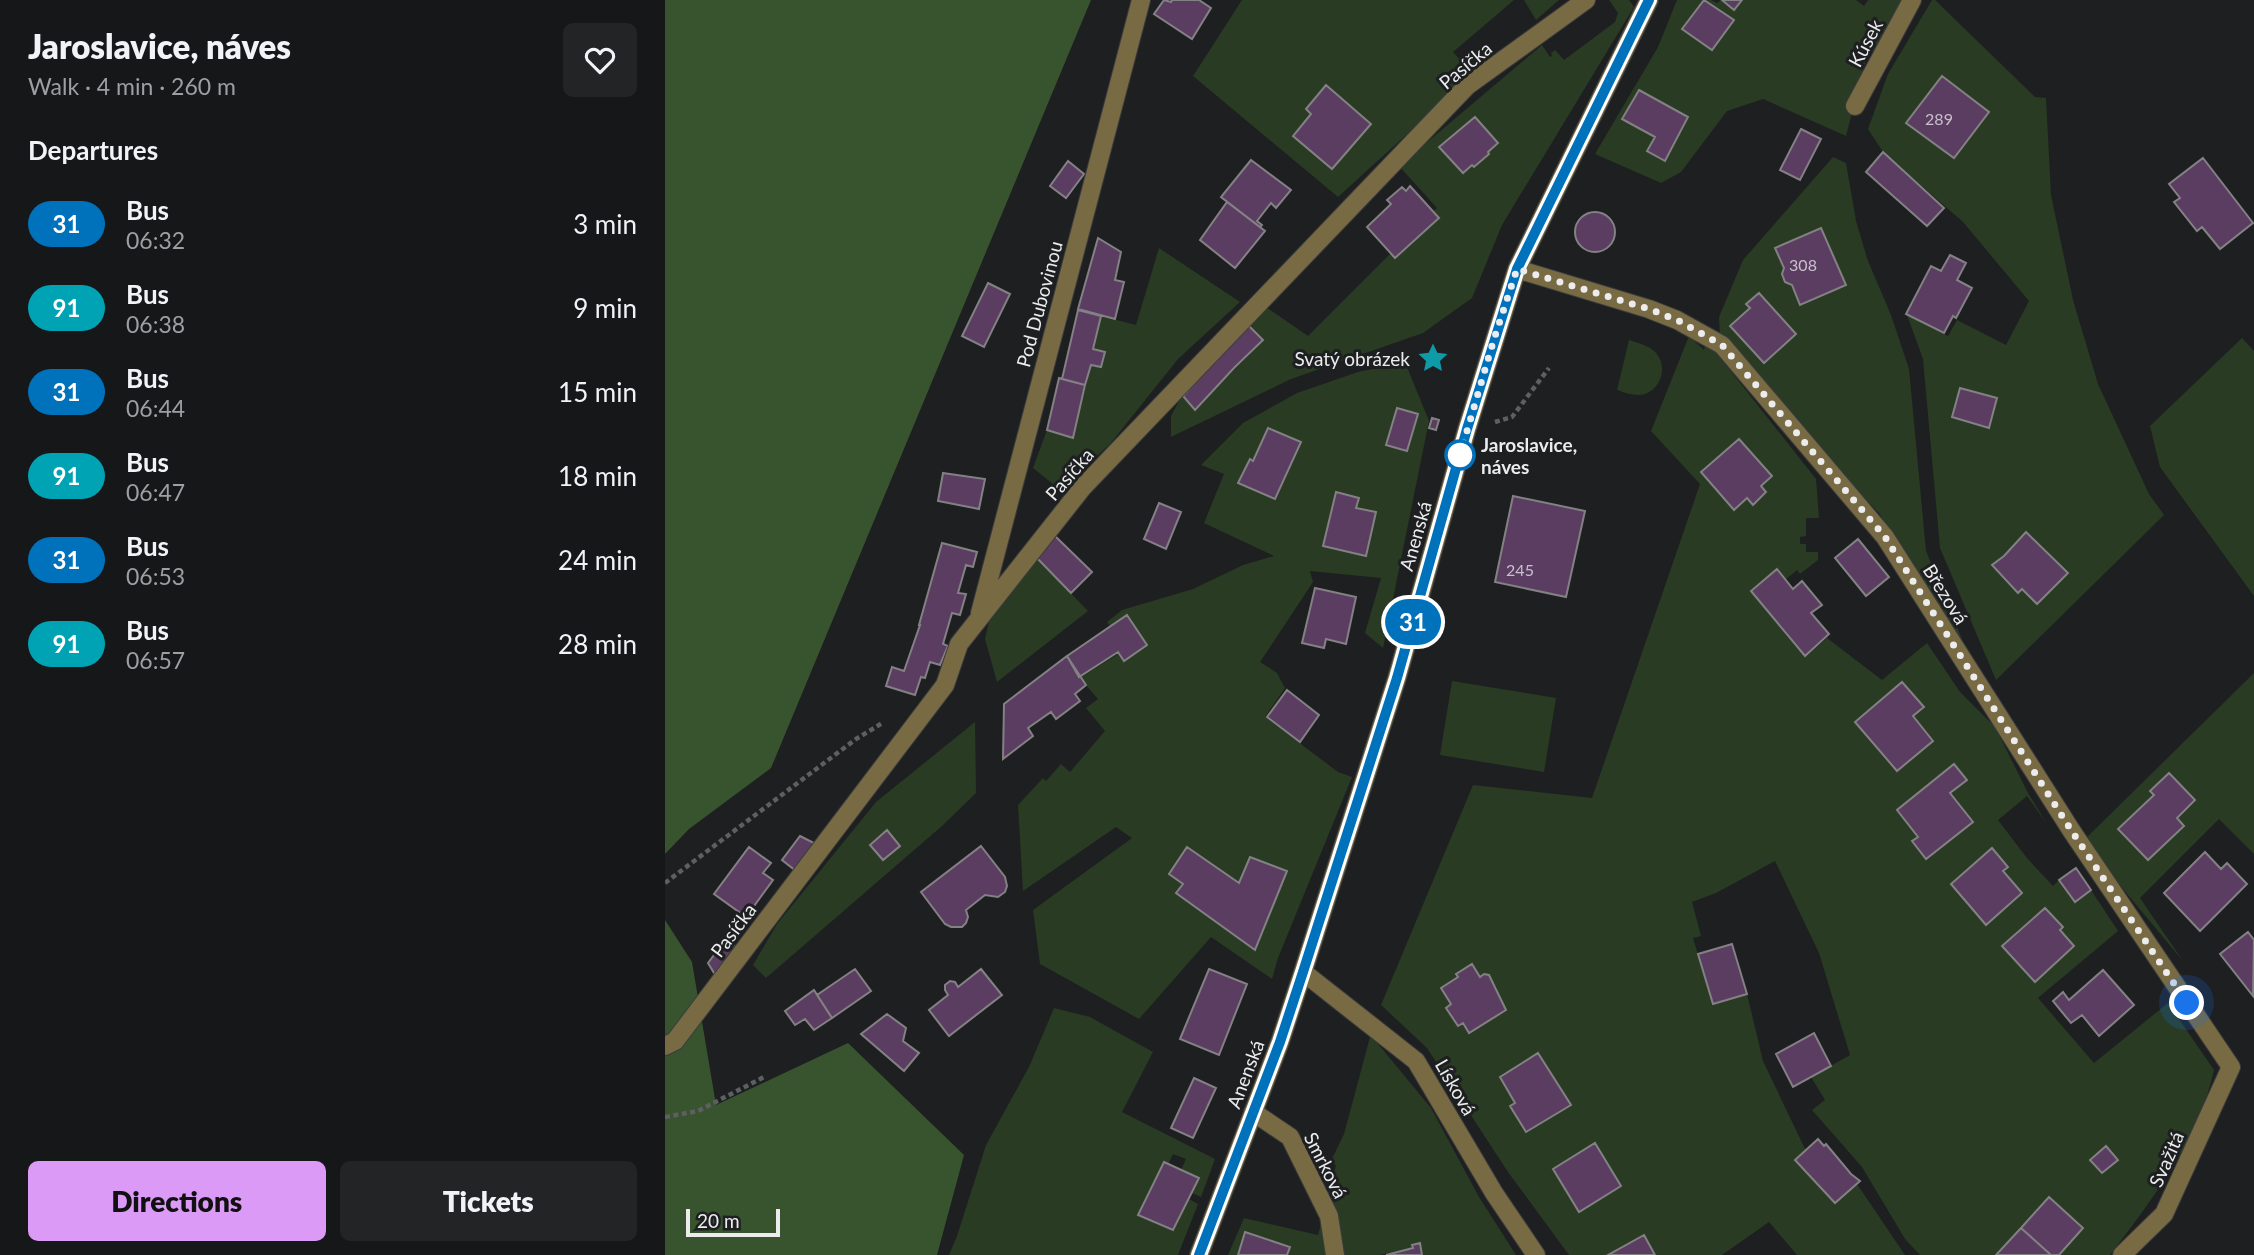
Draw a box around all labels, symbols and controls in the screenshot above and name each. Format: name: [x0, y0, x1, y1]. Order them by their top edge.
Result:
street label: Kúsek: [1843, 15, 1887, 71]
button: heart: [563, 23, 637, 97]
text: Jaroslavice, náves: [28, 26, 291, 66]
street label: Pasíčka: [1434, 36, 1496, 94]
text: Walk · 4 min · 260 m: [28, 72, 236, 100]
house number: 289: [1925, 109, 1953, 128]
text: Departures: [28, 134, 158, 166]
text: Bus: [126, 194, 169, 226]
text: 3 min: [573, 208, 637, 240]
text: 31: [53, 209, 80, 238]
text: 06:32: [126, 226, 185, 254]
street label: Pod Dubovinou: [1011, 238, 1067, 370]
house number: 308: [1789, 255, 1817, 274]
text: Bus: [126, 278, 169, 310]
text: 9 min: [573, 292, 637, 324]
text: 91: [53, 293, 80, 322]
text: 06:38: [126, 310, 185, 338]
place icon: Svatý obrázek: [1416, 341, 1450, 375]
place label: Svatý obrázek: [1295, 347, 1410, 370]
text: Bus: [126, 362, 169, 394]
text: 15 min: [558, 376, 637, 408]
text: 31: [53, 377, 80, 406]
text: 06:44: [126, 394, 185, 422]
place label: Jaroslavice, náves: [1481, 433, 1577, 478]
marker: Jaroslavice, náves: [1445, 440, 1475, 470]
street label: Pasíčka: [1040, 443, 1098, 505]
text: Bus: [126, 446, 169, 478]
text: 18 min: [558, 460, 637, 492]
text: 91: [53, 461, 80, 490]
text: 06:47: [126, 478, 185, 506]
street label: Anenská: [1394, 499, 1436, 573]
text: Bus: [126, 530, 169, 562]
text: 24 min: [558, 544, 637, 576]
text: 31: [53, 545, 80, 574]
house number: 245: [1506, 560, 1534, 579]
street label: Březová: [1919, 560, 1973, 628]
text: 06:53: [126, 562, 185, 590]
line badge: 31: [1381, 599, 1445, 645]
text: 31: [1399, 607, 1427, 636]
text: Bus: [126, 614, 169, 646]
text: 28 min: [558, 628, 637, 660]
text: 91: [53, 629, 80, 658]
text: 06:57: [126, 646, 185, 674]
street label: Pasíčka: [705, 899, 761, 961]
your location: [2169, 985, 2204, 1020]
street label: Anenská: [1221, 1037, 1269, 1111]
street label: Lísková: [1431, 1055, 1481, 1119]
street label: Smrková: [1300, 1128, 1352, 1202]
street label: Svažitá: [2144, 1128, 2188, 1190]
button: Directions: [28, 1161, 326, 1241]
button: Tickets: [340, 1161, 637, 1241]
scale bar: [686, 1206, 781, 1238]
text: 20 m: [697, 1209, 740, 1232]

